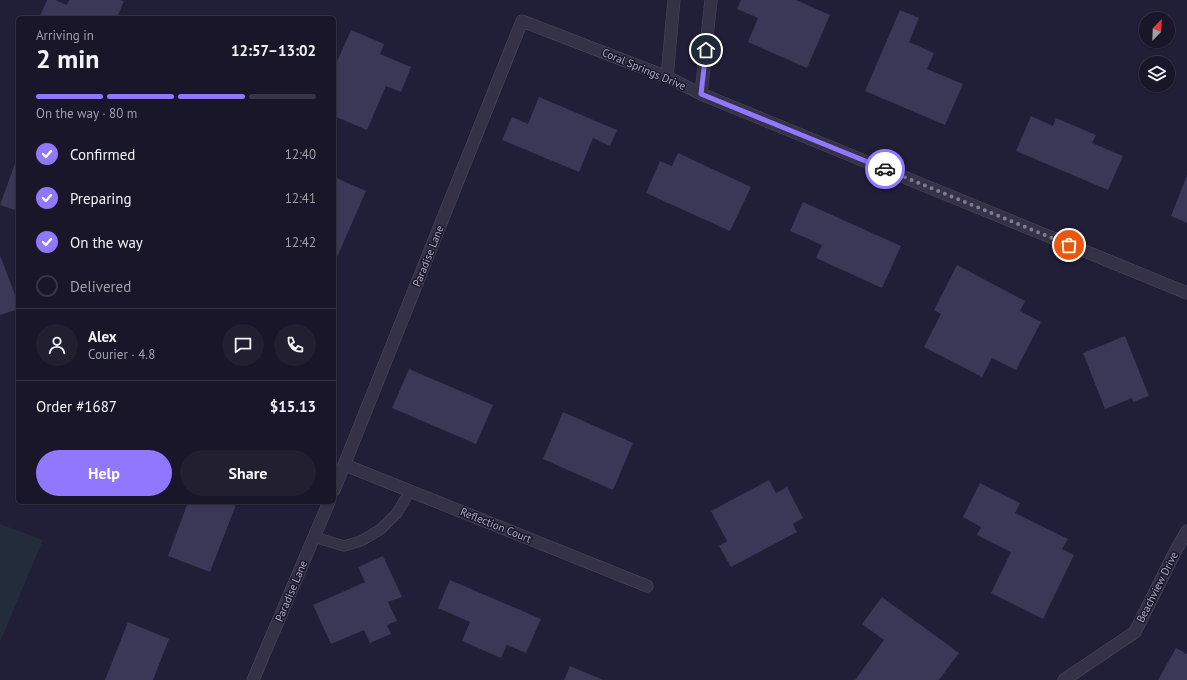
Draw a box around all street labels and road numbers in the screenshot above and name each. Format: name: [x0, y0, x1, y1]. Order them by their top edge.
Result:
street label: Coral Springs Drive: [600, 45, 688, 93]
street label: Paradise Lane: [409, 223, 447, 289]
street label: Reflection Court: [458, 504, 534, 546]
street label: Beachview Drive: [1133, 549, 1181, 625]
street label: Paradise Lane: [272, 558, 310, 624]

